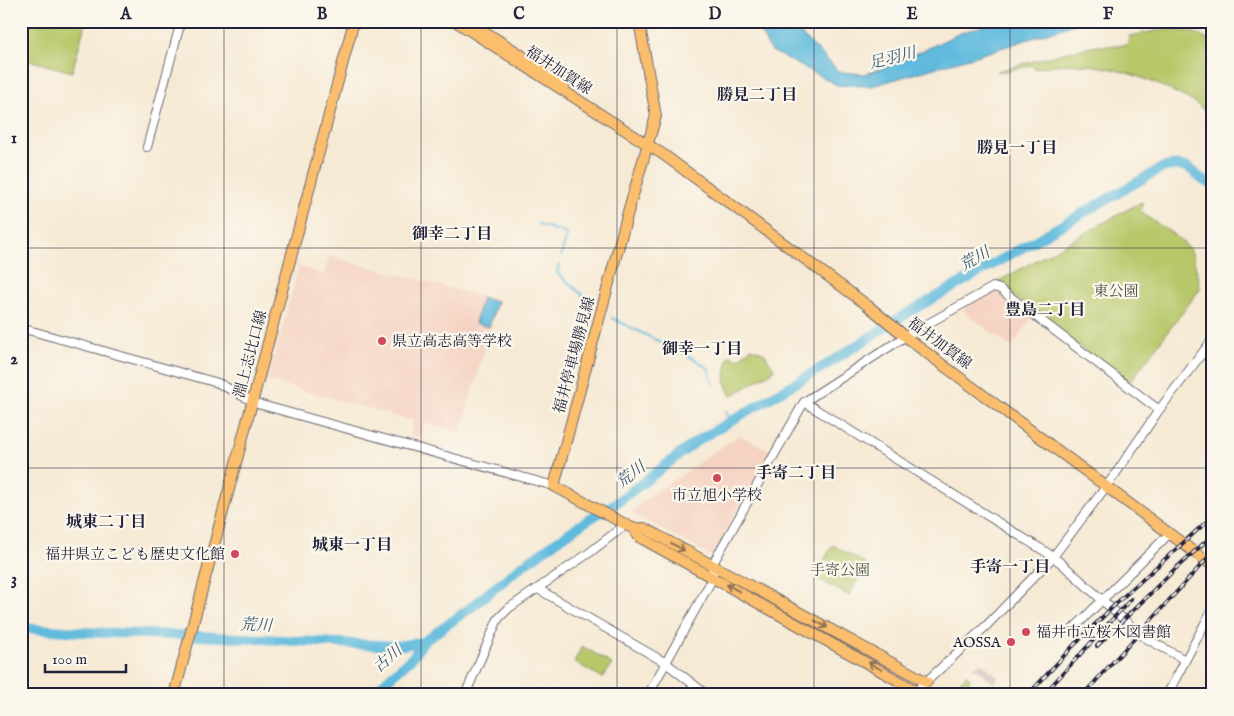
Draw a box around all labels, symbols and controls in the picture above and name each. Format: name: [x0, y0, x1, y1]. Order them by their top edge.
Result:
text: A: [120, 5, 133, 25]
text: B: [317, 5, 328, 25]
text: C: [513, 5, 525, 25]
text: D: [709, 5, 722, 25]
text: E: [906, 5, 918, 25]
text: F: [1103, 5, 1114, 25]
street label: 福井加賀線: [522, 42, 595, 99]
water label: 足羽川: [867, 43, 920, 74]
district label: 勝見二丁目: [717, 86, 797, 106]
text: 1: [11, 129, 17, 149]
district label: 勝見一丁目: [977, 139, 1057, 159]
district label: 御幸二丁目: [412, 225, 492, 245]
water label: 荒川: [956, 242, 996, 276]
park label: 東公園: [1093, 282, 1139, 301]
street label: 福井停車場勝見線: [550, 295, 599, 416]
district label: 豊島二丁目: [1005, 301, 1085, 321]
street label: 淵上志比口線: [230, 308, 271, 400]
street label: 福井加賀線: [904, 313, 975, 374]
place label: 県立高志高等学校: [392, 332, 512, 351]
marker: 県立高志高等学校: [376, 335, 388, 347]
district label: 御幸一丁目: [662, 340, 742, 360]
text: 2: [10, 350, 18, 370]
water label: 荒川: [612, 457, 652, 493]
district label: 手寄二丁目: [756, 464, 836, 484]
marker: 市立旭小学校: [711, 472, 723, 484]
place label: 市立旭小学校: [672, 486, 762, 505]
district label: 城東二丁目: [66, 513, 146, 533]
district label: 城東一丁目: [312, 536, 392, 556]
one-way arrow: [670, 543, 685, 552]
place label: 福井県立こども歴史文化館: [45, 545, 225, 564]
marker: 福井県立こども歴史文化館: [229, 548, 241, 560]
district label: 手寄一丁目: [970, 558, 1050, 578]
park label: 手寄公園: [810, 561, 870, 580]
text: 3: [11, 570, 17, 590]
one-way arrow: [725, 583, 740, 593]
water label: 荒川: [239, 615, 274, 637]
one-way arrow: [813, 620, 828, 629]
place label: 福井市立桜木図書館: [1036, 623, 1171, 642]
marker: 福井市立桜木図書館: [1020, 626, 1032, 638]
place label: AOSSA: [952, 633, 1002, 652]
marker: AOSSA: [1005, 636, 1017, 648]
water label: 古川: [370, 640, 408, 677]
scale bar: [45, 641, 126, 673]
text: 100 m: [52, 650, 88, 669]
one-way arrow: [868, 661, 883, 671]

